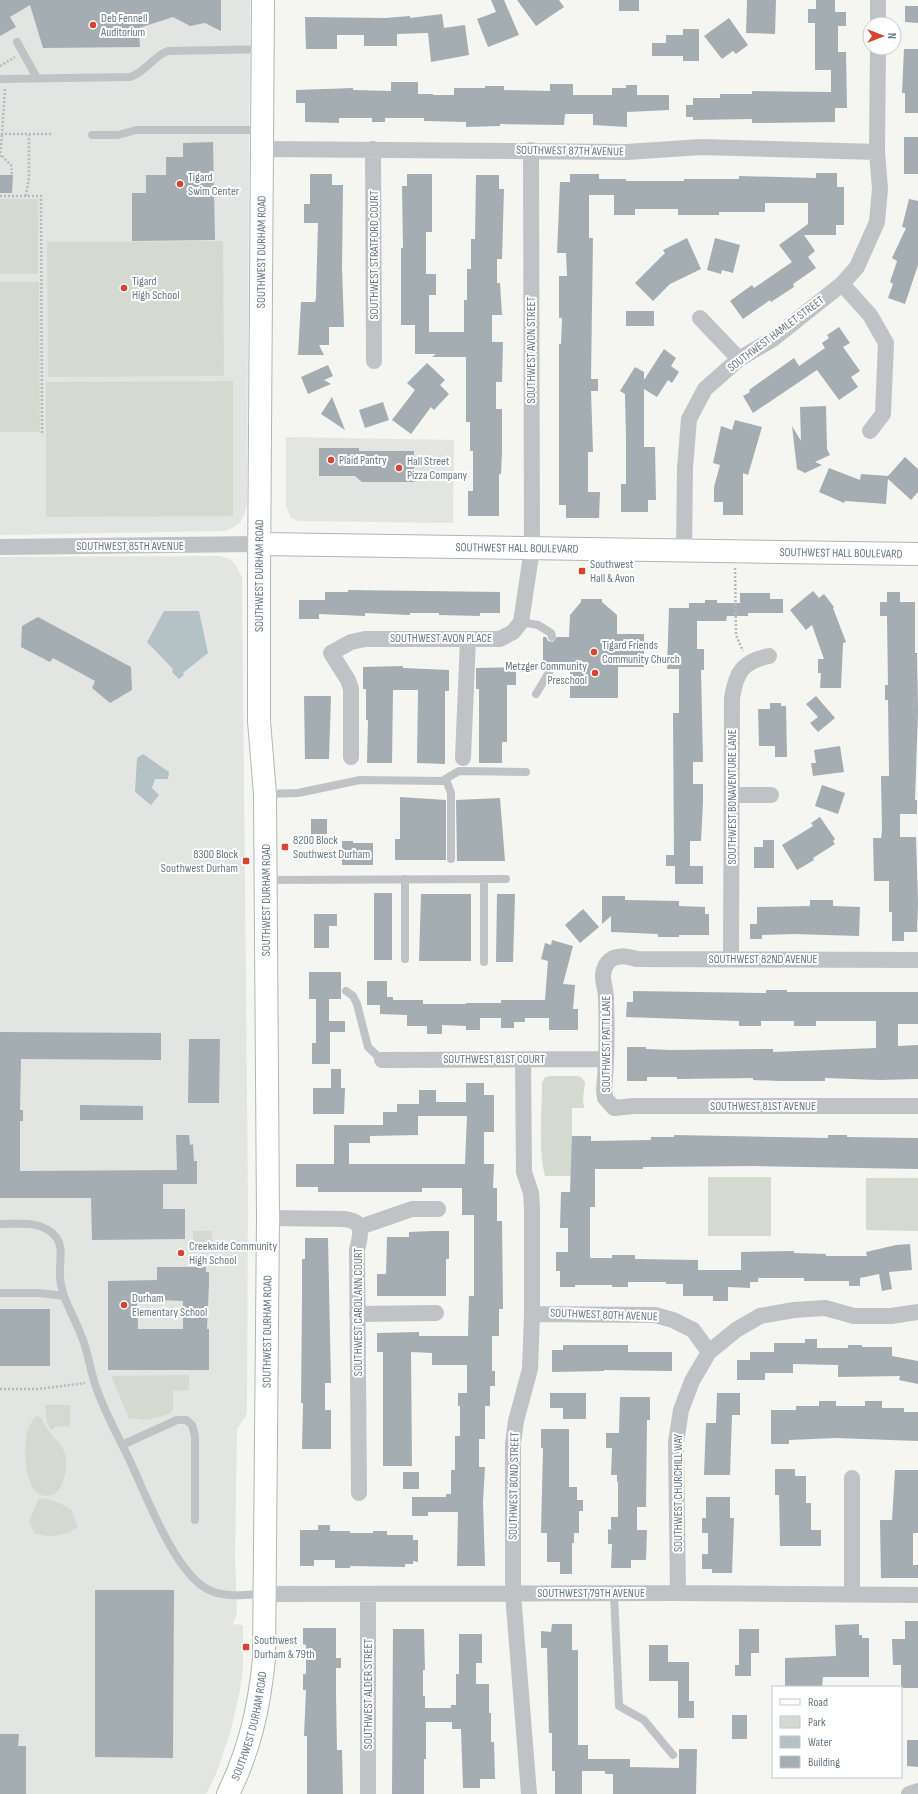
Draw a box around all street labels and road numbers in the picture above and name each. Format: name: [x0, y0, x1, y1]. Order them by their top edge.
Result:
street label: SOUTHWEST 87TH AVENUE: [516, 143, 624, 159]
street label: SOUTHWEST STRATFORD COURT: [367, 190, 382, 320]
street label: SOUTHWEST DURHAM ROAD: [253, 195, 269, 308]
street label: SOUTHWEST HAMLET STREET: [725, 293, 827, 375]
street label: SOUTHWEST AVON STREET: [524, 296, 539, 403]
street label: SOUTHWEST DURHAM ROAD: [252, 519, 267, 632]
street label: SOUTHWEST 85TH AVENUE: [76, 539, 184, 554]
street label: SOUTHWEST HALL BOULEVARD: [455, 539, 579, 556]
street label: SOUTHWEST HALL BOULEVARD: [779, 544, 903, 561]
street label: SOUTHWEST AVON PLACE: [390, 631, 492, 646]
street label: SOUTHWEST BONAVENTURE LANE: [725, 729, 740, 865]
street label: SOUTHWEST DURHAM ROAD: [259, 844, 274, 956]
street label: SOUTHWEST 82ND AVENUE: [709, 952, 818, 967]
street label: SOUTHWEST PATTI LANE: [599, 996, 614, 1092]
street label: SOUTHWEST 81ST COURT: [443, 1052, 545, 1067]
street label: SOUTHWEST 81ST AVENUE: [710, 1099, 816, 1114]
street label: SOUTHWEST CAROL ANN COURT: [351, 1248, 366, 1376]
street label: SOUTHWEST DURHAM ROAD: [259, 1275, 275, 1388]
street label: SOUTHWEST 80TH AVENUE: [550, 1306, 658, 1324]
street label: SOUTHWEST BOND STREET: [506, 1432, 522, 1540]
street label: SOUTHWEST CHURCHILL WAY: [671, 1434, 686, 1552]
street label: SOUTHWEST 79TH AVENUE: [537, 1586, 645, 1601]
street label: SOUTHWEST ALDER STREET: [361, 1639, 376, 1749]
street label: SOUTHWEST DURHAM ROAD: [228, 1670, 270, 1783]

